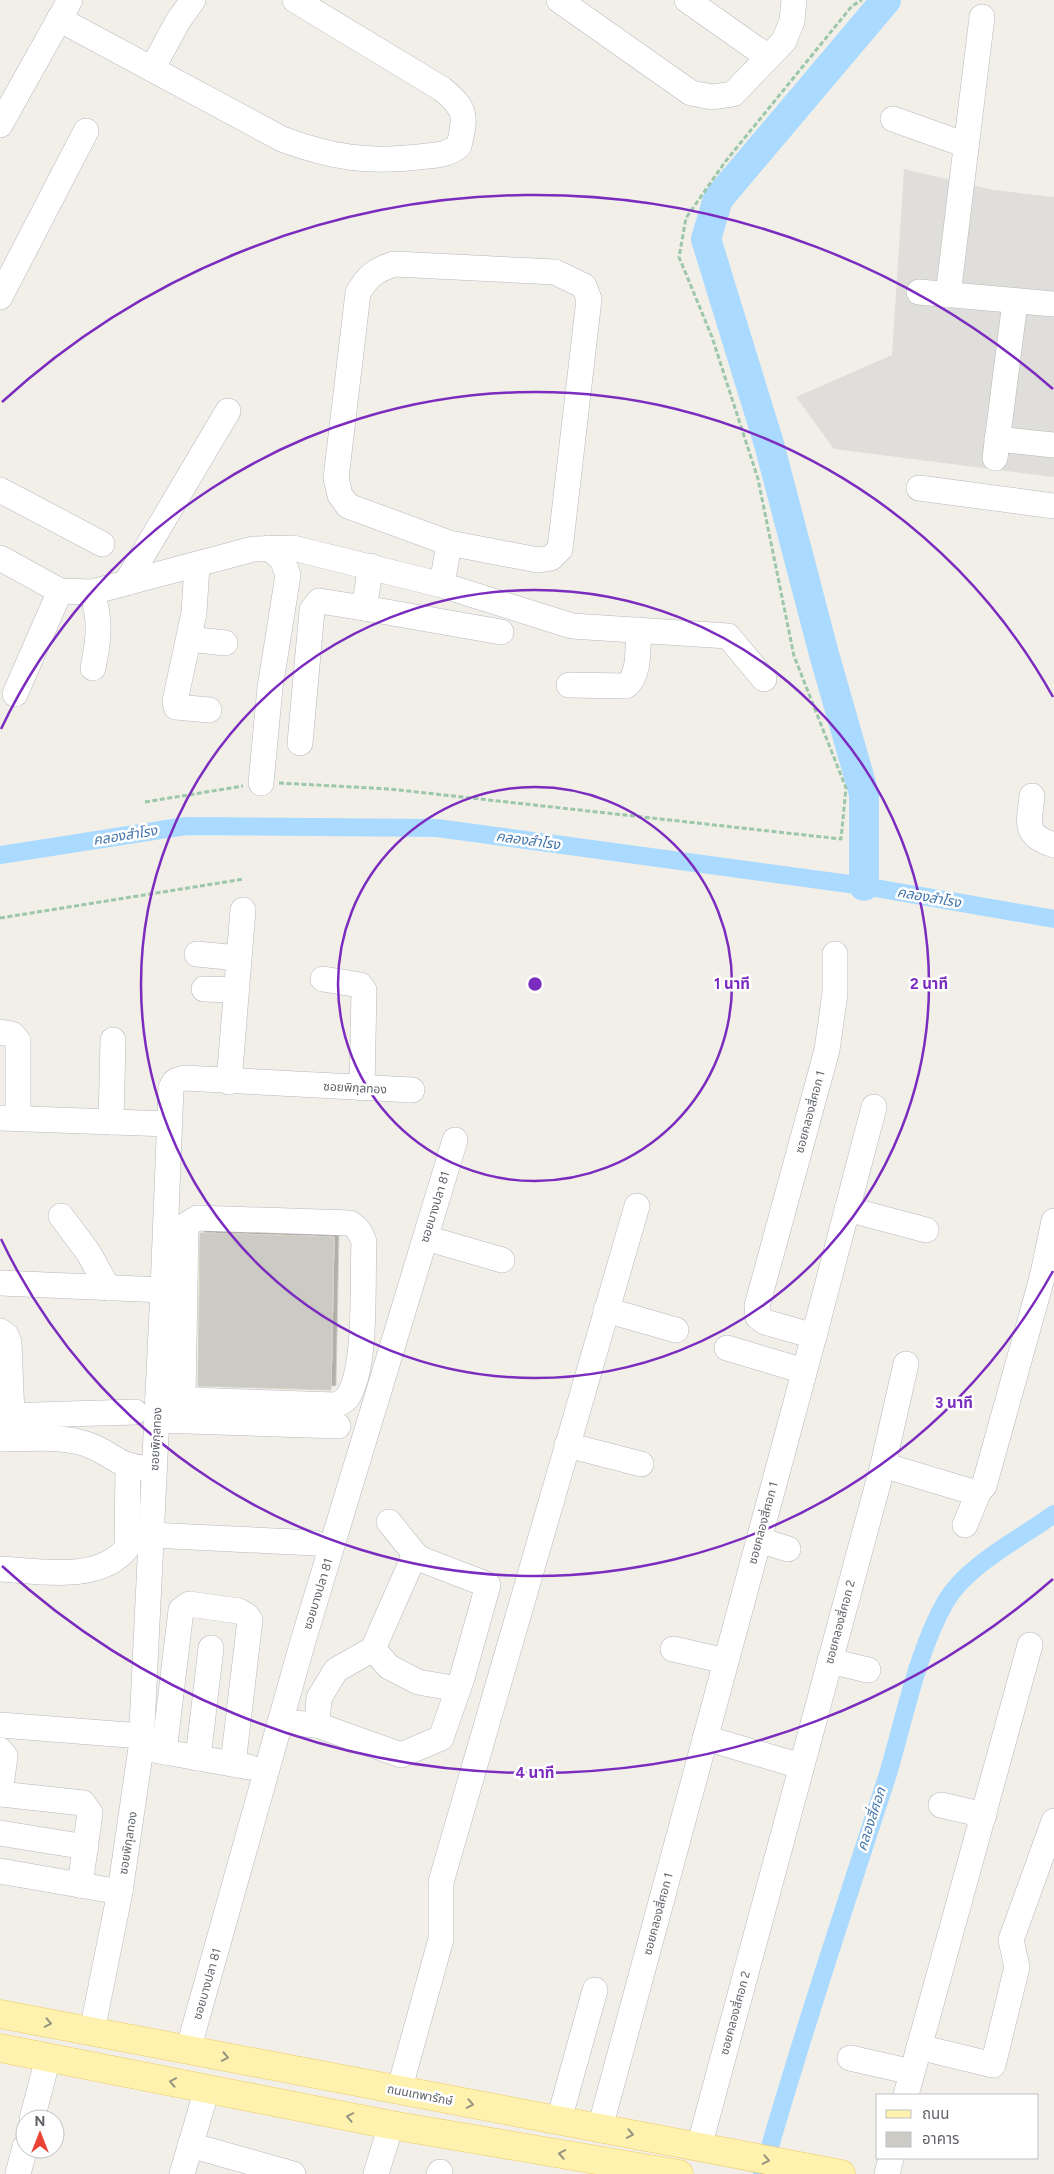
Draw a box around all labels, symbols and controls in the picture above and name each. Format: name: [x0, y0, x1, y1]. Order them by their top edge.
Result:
water label: คลองสำโรง: [92, 822, 160, 849]
water label: คลองสำโรง: [495, 828, 562, 854]
water label: คลองสำโรง: [896, 884, 964, 912]
centre of rings: [526, 975, 544, 993]
text: 1 นาที: [714, 975, 750, 993]
text: 2 นาที: [910, 975, 948, 993]
street label: ซอยคลองสี่ศอก 1: [790, 1069, 828, 1155]
street label: ซอยพิกุลทอง: [323, 1079, 387, 1097]
street label: ซอยบางปลา 81: [418, 1170, 452, 1244]
text: 3 นาที: [935, 1394, 973, 1412]
street label: ซอยพิกุลทอง: [147, 1407, 165, 1471]
street label: ซอยคลองสี่ศอก 1: [743, 1480, 781, 1566]
street label: ซอยบางปลา 81: [301, 1557, 335, 1631]
street label: ซอยคลองสี่ศอก 2: [820, 1578, 858, 1666]
text: 4 นาที: [516, 1764, 554, 1782]
water label: คลองสี่ศอก: [851, 1784, 890, 1853]
street label: ซอยพิกุลทอง: [116, 1810, 140, 1876]
street label: ซอยคลองสี่ศอก 1: [638, 1871, 676, 1957]
street label: ซอยบางปลา 81: [190, 1947, 224, 2021]
street label: ซอยคลองสี่ศอก 2: [715, 1969, 753, 2057]
one-way arrow: [43, 2017, 52, 2027]
one-way arrow: [220, 2051, 229, 2061]
one-way arrow: [169, 2078, 178, 2088]
street label: ถนนเทพารักษ์: [386, 2082, 454, 2108]
legend: [876, 2094, 1039, 2159]
one-way arrow: [466, 2098, 475, 2108]
text: ถนน: [922, 2105, 949, 2123]
north arrow: [15, 2109, 65, 2159]
one-way arrow: [346, 2112, 354, 2123]
text: N: [35, 2113, 45, 2130]
one-way arrow: [625, 2128, 634, 2139]
text: อาคาร: [922, 2130, 959, 2148]
one-way arrow: [557, 2149, 566, 2159]
one-way arrow: [761, 2154, 770, 2165]

